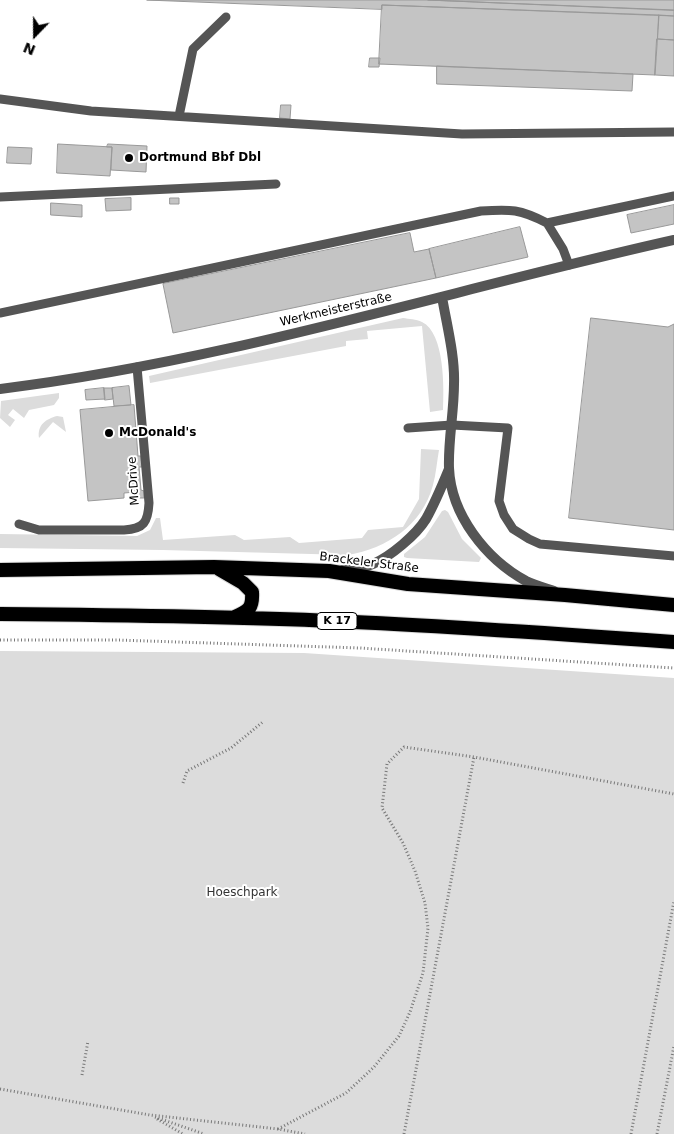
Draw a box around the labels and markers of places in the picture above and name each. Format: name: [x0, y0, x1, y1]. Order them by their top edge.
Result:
place label: Dortmund Bbf Dbl: [139, 151, 261, 165]
marker: Dortmund Bbf Dbl: [123, 152, 135, 164]
place label: McDonald's: [119, 426, 196, 440]
marker: McDonald's: [103, 427, 115, 439]

